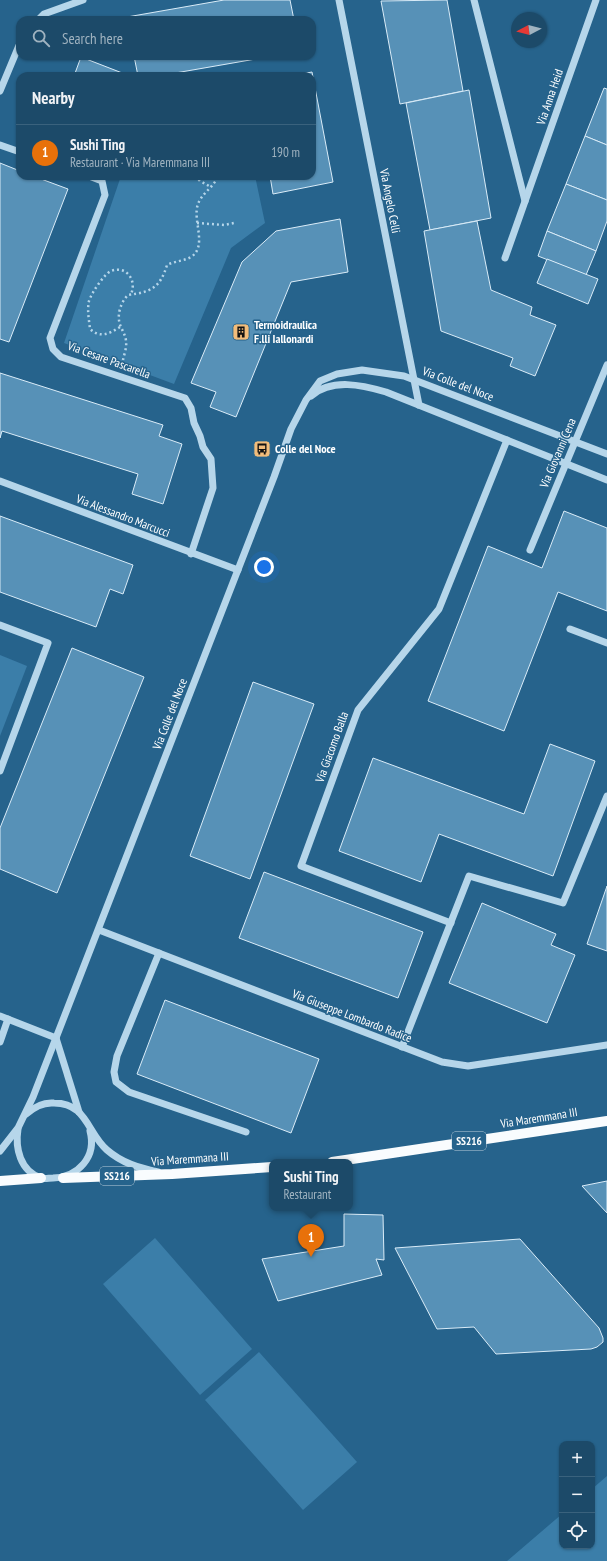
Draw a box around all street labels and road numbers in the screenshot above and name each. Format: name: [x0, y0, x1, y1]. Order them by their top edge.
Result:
street label: Via Anna Heid: [533, 67, 566, 128]
street label: Via Angelo Celli: [377, 167, 404, 234]
street label: Via Cesare Pascarella: [65, 337, 153, 382]
street label: Via Colle del Noce: [419, 363, 496, 404]
street label: Via Giovanni Cena: [536, 415, 579, 491]
street label: Via Alessandro Marcucci: [73, 490, 172, 540]
street label: Via Colle del Noce: [149, 676, 190, 753]
street label: Via Giacomo Balla: [311, 709, 351, 785]
street label: Via Giuseppe Lombardo Radice: [289, 985, 414, 1045]
street label: Via Maremmana III: [498, 1104, 578, 1131]
road number: SS216: [452, 1132, 486, 1150]
street label: Via Maremmana III: [150, 1148, 229, 1169]
road number: SS216: [100, 1167, 134, 1185]

